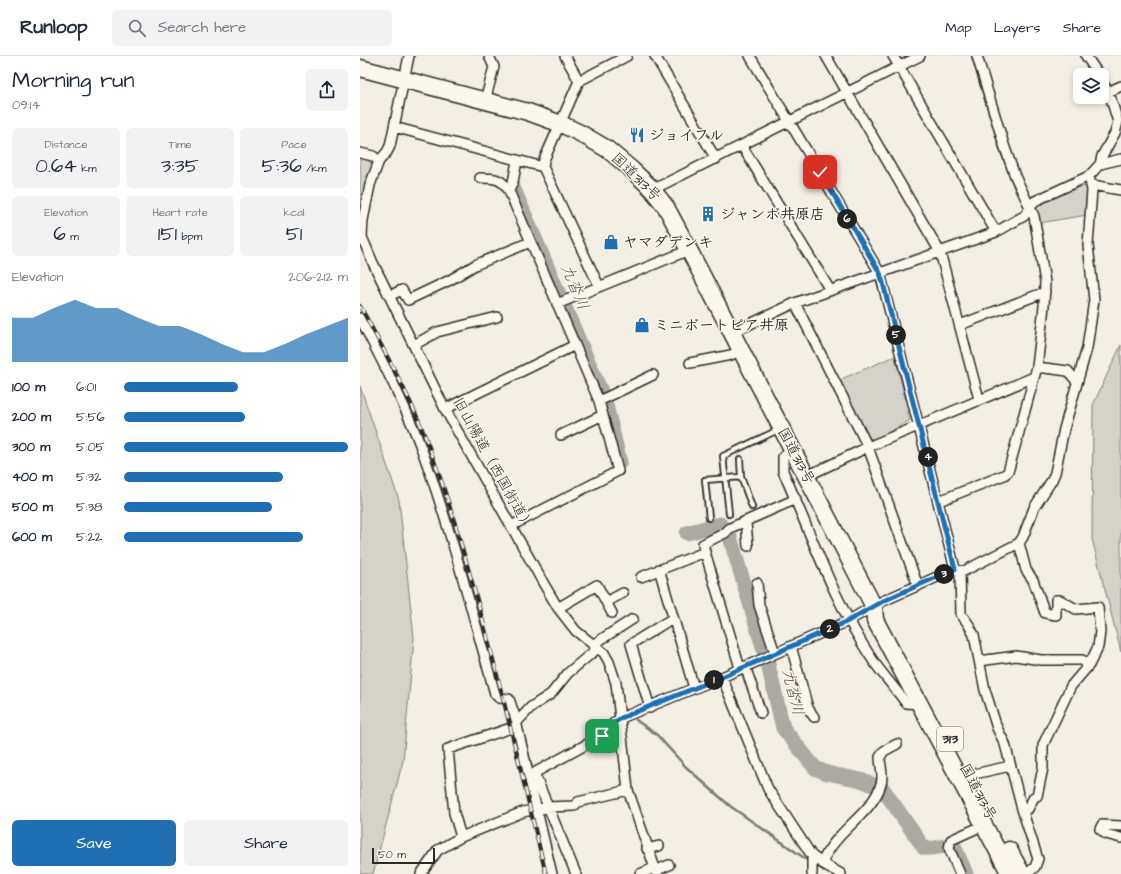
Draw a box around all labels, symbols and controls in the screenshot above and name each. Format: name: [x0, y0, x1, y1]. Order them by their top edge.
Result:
search box: [112, 10, 392, 46]
text: Runloop: [20, 14, 88, 41]
icon: search: [126, 17, 148, 39]
text: Search here: [158, 17, 246, 38]
text: Map: [945, 18, 972, 38]
text: Layers: [994, 18, 1041, 38]
text: Share: [1063, 18, 1101, 38]
text: Morning run: [12, 65, 135, 96]
map controls: [1073, 68, 1109, 104]
button: layers: [1073, 68, 1109, 104]
button: share: [306, 69, 348, 111]
text: 09:14: [12, 96, 40, 114]
place label: ジョイフル: [649, 125, 724, 146]
restaurant icon: ジョイフル: [628, 126, 646, 144]
text: Distance: [45, 137, 87, 152]
text: Time: [168, 137, 192, 152]
text: Pace: [281, 137, 307, 152]
street label: 国道313号: [606, 148, 666, 206]
text: 0.64: [35, 152, 77, 180]
text: 3:35: [161, 152, 199, 180]
text: 5:36: [262, 152, 302, 180]
pin: [803, 155, 837, 189]
text: km: [77, 161, 97, 176]
text: /km: [302, 161, 326, 176]
icon: check: [809, 161, 831, 183]
place label: ジャンボ井原店: [720, 204, 825, 225]
text: Elevation: [44, 205, 88, 220]
text: Heart rate: [152, 205, 208, 220]
text: kcal: [283, 205, 305, 220]
building icon: ジャンボ井原店: [699, 205, 717, 223]
pin: 6: [837, 209, 857, 229]
text: 6: [844, 211, 850, 226]
text: 6: [53, 220, 66, 248]
text: 151: [158, 220, 177, 248]
text: 51: [286, 220, 302, 248]
text: m: [66, 229, 79, 244]
text: bpm: [177, 229, 202, 244]
place label: ヤマダデンキ: [623, 232, 713, 253]
shop icon: ヤマダデンキ: [602, 233, 620, 251]
water label: 九沓川: [555, 261, 595, 313]
text: Elevation: [12, 268, 63, 286]
text: 206–212 m: [288, 268, 348, 286]
place label: ミニボートピア井原: [654, 315, 789, 336]
shop icon: ミニボートピア井原: [633, 316, 651, 334]
pin: 5: [886, 325, 906, 345]
text: 5: [892, 327, 900, 342]
text: 100 m: [12, 378, 45, 396]
text: 6:01: [76, 378, 96, 396]
street label: 旧山陽道（西国街道）: [447, 393, 539, 535]
text: 200 m: [12, 408, 51, 426]
text: 5:56: [76, 408, 105, 426]
street label: 国道313号: [772, 424, 820, 488]
text: 300 m: [12, 438, 50, 456]
text: 5:05: [76, 438, 105, 456]
pin: 4: [918, 447, 938, 467]
text: 4: [924, 449, 932, 464]
text: 400 m: [12, 468, 53, 486]
text: 5:32: [76, 468, 101, 486]
text: 500 m: [12, 498, 53, 516]
text: 5:38: [76, 498, 102, 516]
text: 600 m: [12, 528, 52, 546]
text: 5:22: [76, 528, 102, 546]
pin: 3: [934, 564, 954, 584]
text: 3: [941, 566, 947, 581]
pin: 2: [820, 619, 840, 639]
text: 2: [827, 621, 833, 636]
water label: 九沓川: [777, 666, 809, 718]
pin: 1: [704, 670, 724, 690]
text: 1: [713, 672, 715, 687]
pin: [585, 719, 619, 753]
icon: arrive: [591, 725, 613, 747]
road number: 313: [937, 727, 963, 751]
street label: 国道313号: [954, 760, 1002, 824]
button: Save: [12, 820, 176, 866]
button: Share: [184, 820, 348, 866]
scale bar: [372, 846, 435, 865]
text: 50 m: [378, 847, 406, 862]

